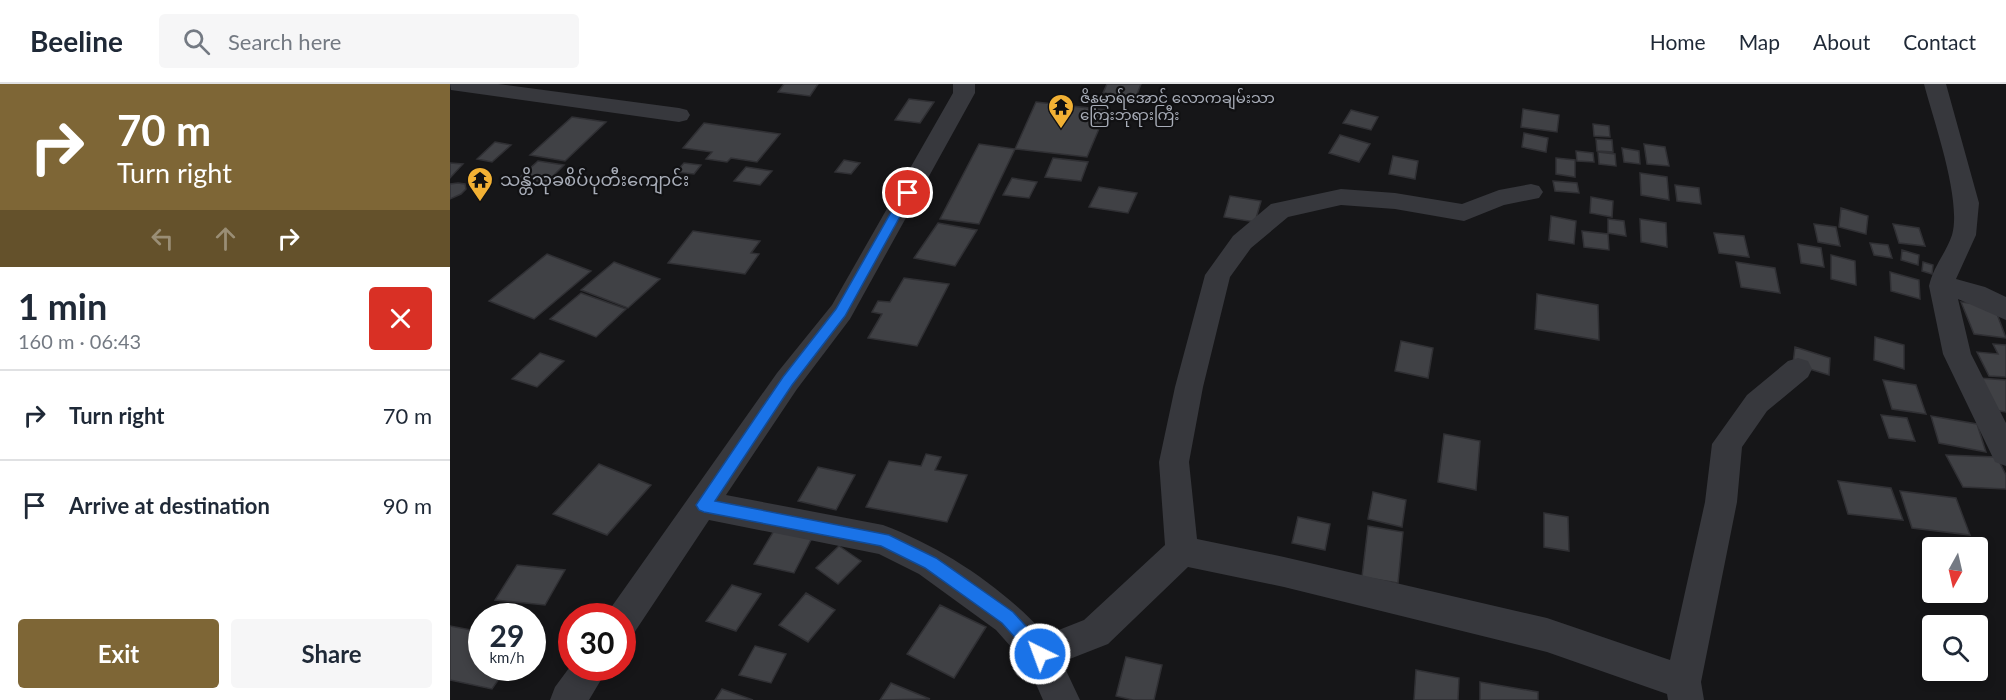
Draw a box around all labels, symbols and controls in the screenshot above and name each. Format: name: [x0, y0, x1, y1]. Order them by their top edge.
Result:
search box: [159, 14, 579, 68]
text: Beeline: [30, 24, 123, 58]
icon: search: [180, 25, 213, 58]
text: Search here: [228, 28, 341, 55]
text: Home: [1650, 29, 1706, 54]
text: Map: [1739, 29, 1780, 54]
text: About: [1813, 29, 1870, 54]
text: Contact: [1903, 29, 1976, 54]
place label: ဇိနမာရ်အောင် လောကချမ်းသာ ကြေးဘုရားကြီး: [1080, 88, 1275, 127]
temple icon: ဇိနမာရ်အောင် လောကချမ်းသာ ကြေးဘုရားကြီး: [1046, 92, 1076, 130]
text: 70 m: [117, 105, 211, 155]
icon: right: [18, 108, 96, 186]
text: Turn right: [117, 156, 232, 189]
temple icon: သန္တိသုခစိပ်ပုတီးကျောင်း: [465, 165, 495, 203]
place label: သန္တိသုခစိပ်ပုတီးကျောင်း: [500, 166, 689, 195]
pin: [882, 167, 933, 218]
icon: arrive: [891, 176, 924, 209]
icon: left: [146, 222, 179, 255]
icon: ahead: [209, 222, 242, 255]
icon: right: [272, 222, 305, 255]
text: 1 min: [18, 284, 107, 328]
button: close: [369, 287, 432, 350]
text: 160 m · 06:43: [18, 329, 141, 353]
icon: right: [18, 399, 51, 432]
text: Turn right: [69, 402, 164, 429]
text: 70 m: [383, 402, 432, 429]
icon: arrive: [18, 489, 51, 522]
text: Arrive at destination: [69, 492, 270, 519]
text: 90 m: [383, 492, 432, 519]
north arrow: [1922, 537, 1988, 603]
map controls: [1922, 537, 1988, 681]
speed limit sign: 30: [558, 603, 636, 681]
button: search: [1922, 615, 1988, 681]
text: 29: [490, 617, 524, 653]
button: Exit: [18, 619, 219, 688]
button: Share: [231, 619, 432, 688]
position arrow: [1008, 622, 1072, 686]
text: km/h: [489, 648, 525, 666]

